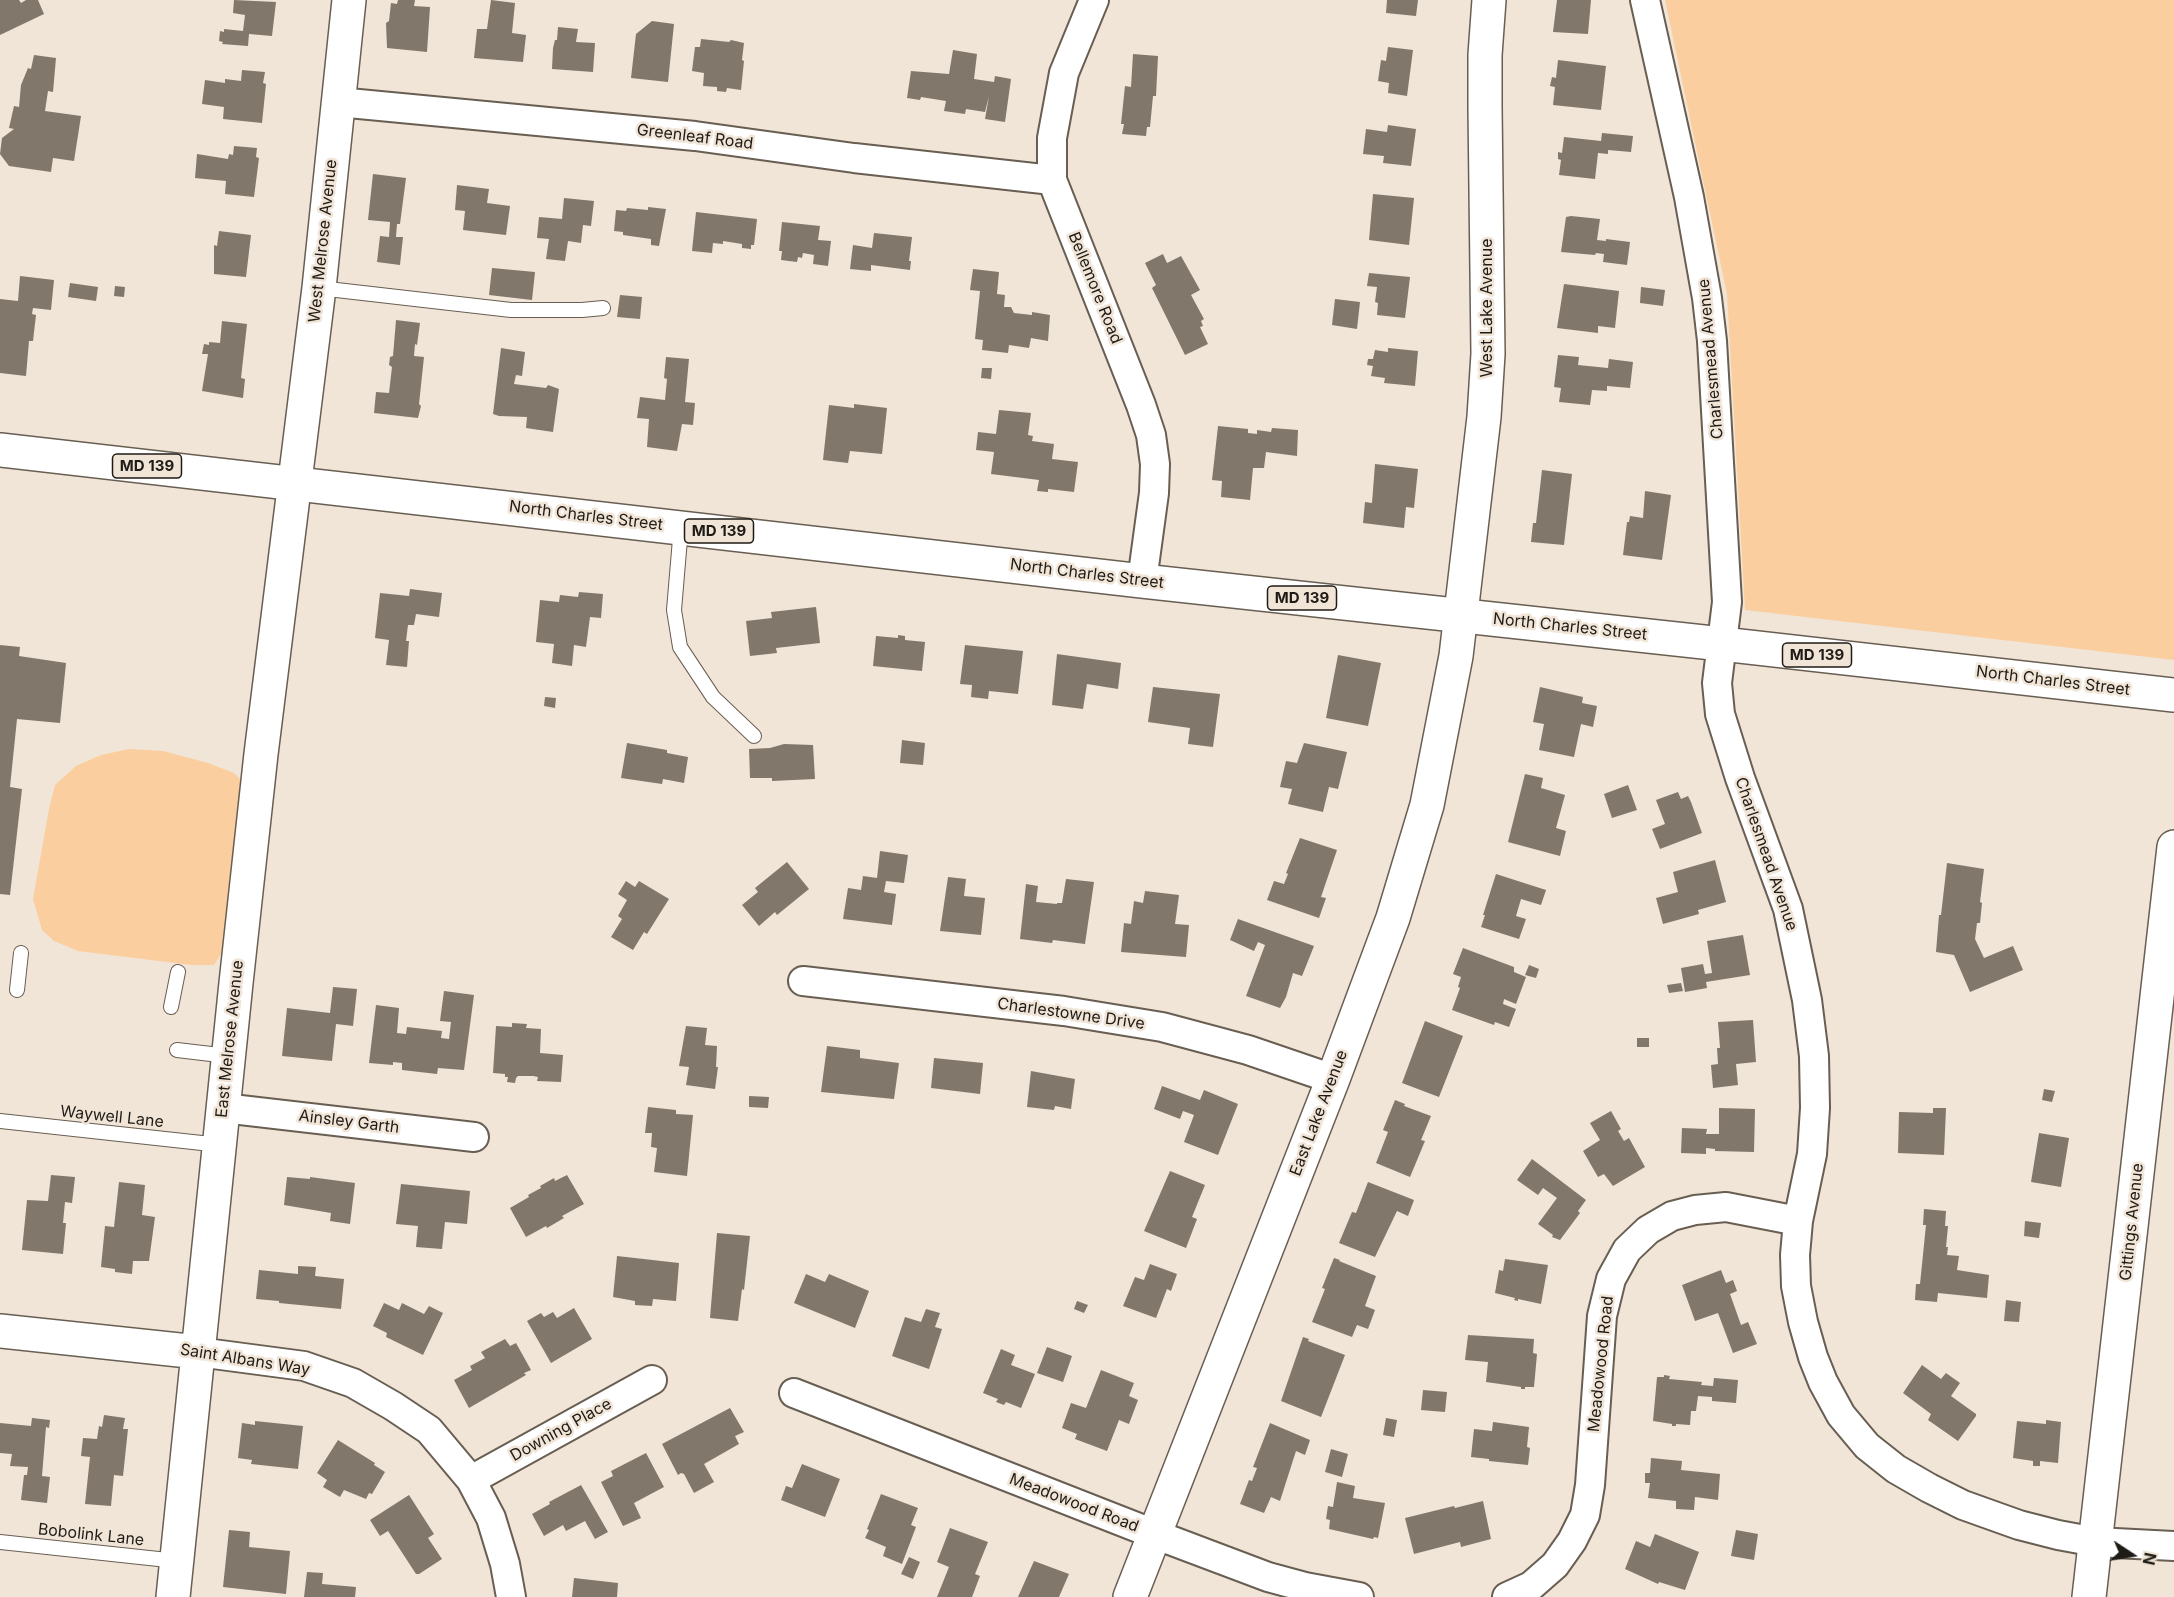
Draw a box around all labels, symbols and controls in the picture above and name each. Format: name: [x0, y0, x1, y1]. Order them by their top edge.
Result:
street label: Greenleaf Road: [636, 120, 754, 154]
street label: West Melrose Avenue: [305, 158, 341, 324]
street label: Bellemore Road: [1064, 229, 1126, 347]
street label: West Lake Avenue: [1477, 239, 1497, 377]
street label: Charlesmead Avenue: [1694, 278, 1728, 440]
road number: MD 139: [112, 454, 182, 478]
street label: North Charles Street: [508, 497, 664, 535]
road number: MD 139: [684, 519, 754, 543]
street label: North Charles Street: [1009, 555, 1165, 593]
road number: MD 139: [1268, 586, 1336, 610]
street label: North Charles Street: [1492, 609, 1648, 645]
road number: MD 139: [1782, 643, 1852, 667]
street label: North Charles Street: [1975, 662, 2131, 700]
street label: Charlesmead Avenue: [1731, 775, 1801, 933]
street label: East Melrose Avenue: [212, 959, 248, 1119]
street label: Charlestowne Drive: [996, 994, 1146, 1034]
street label: East Lake Avenue: [1286, 1047, 1352, 1179]
street label: Waywell Lane: [59, 1102, 165, 1132]
street label: Ainsley Garth: [298, 1106, 400, 1138]
street label: Gittings Avenue: [2116, 1162, 2148, 1282]
street label: Meadowood Road: [1584, 1295, 1618, 1433]
street label: Saint Albans Way: [179, 1340, 311, 1380]
street label: Downing Place: [507, 1394, 615, 1466]
street label: Meadowood Road: [1007, 1470, 1141, 1536]
street label: Bobolink Lane: [37, 1520, 145, 1550]
north arrow: [2102, 1525, 2162, 1585]
text: N: [2139, 1551, 2161, 1567]

